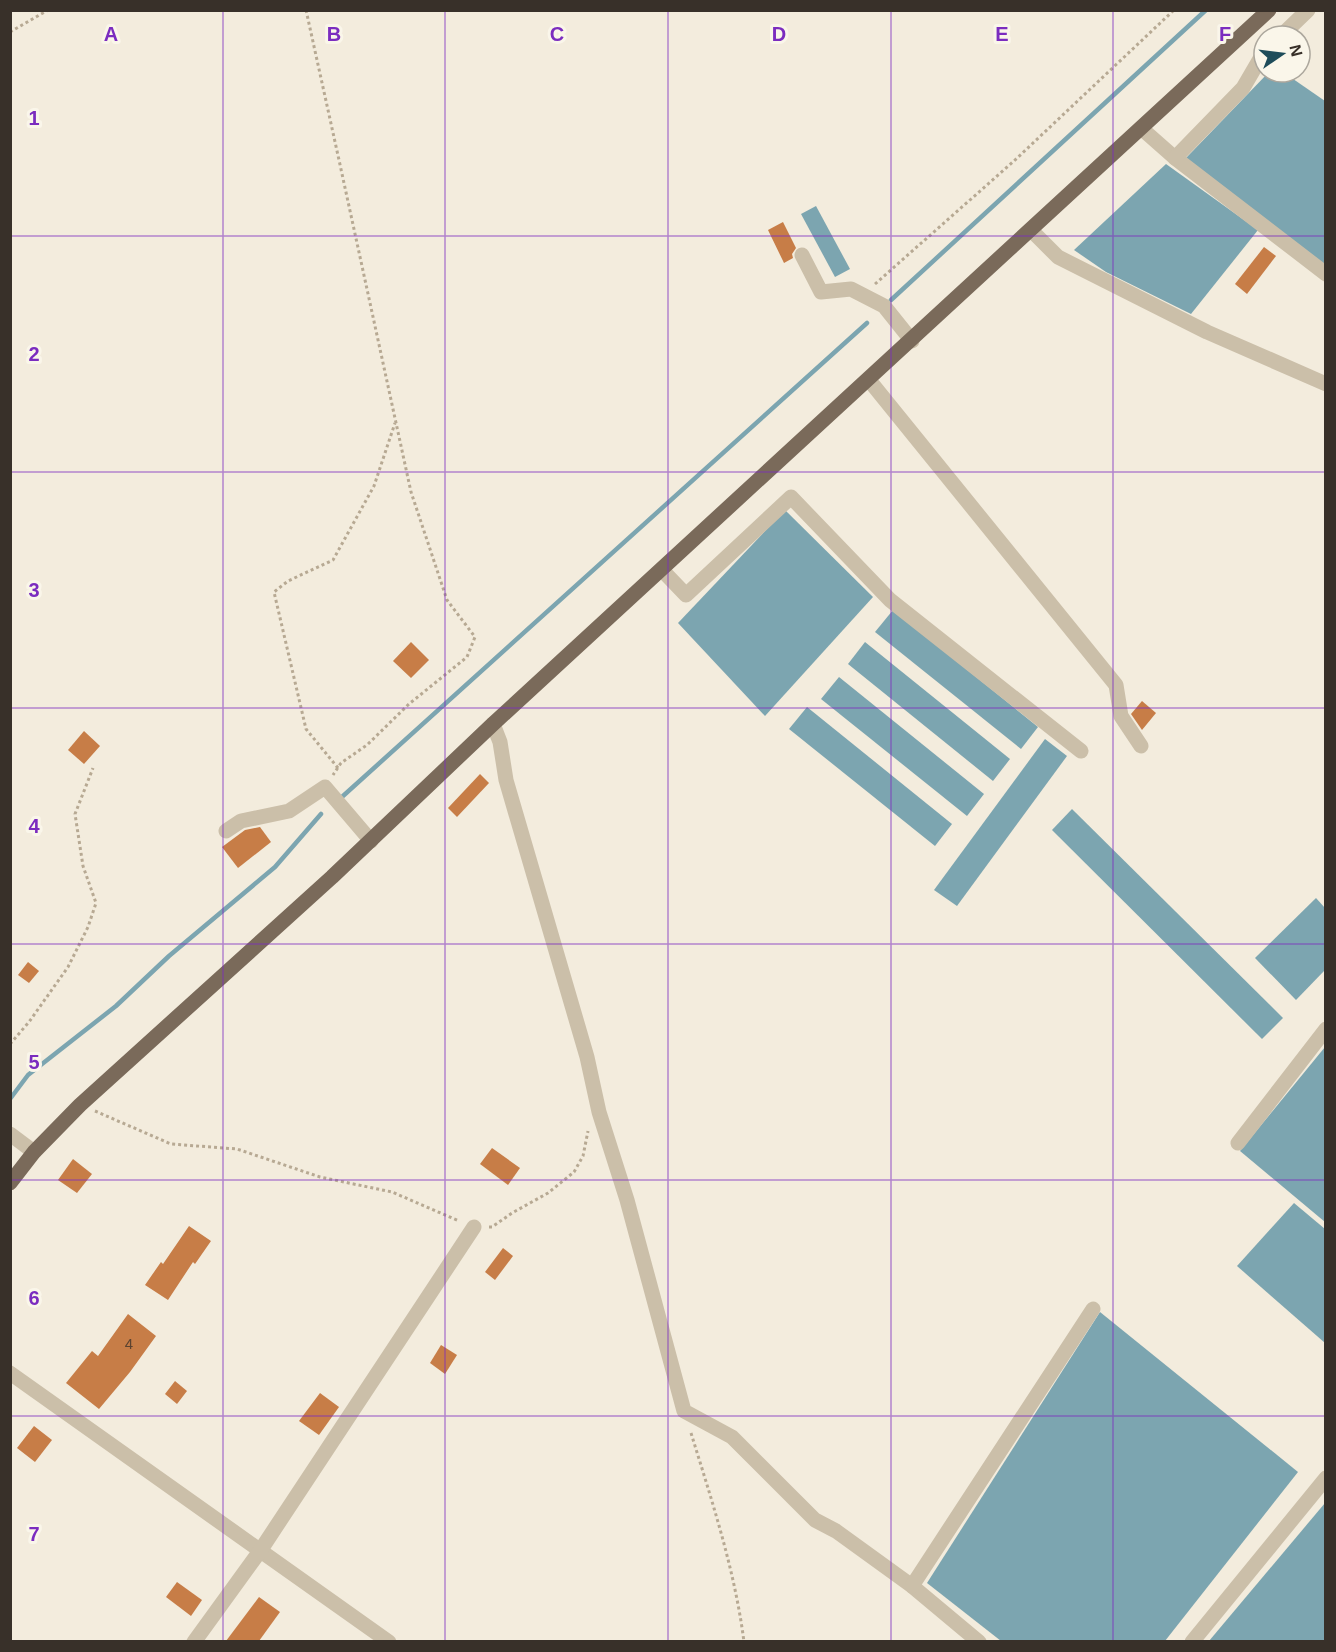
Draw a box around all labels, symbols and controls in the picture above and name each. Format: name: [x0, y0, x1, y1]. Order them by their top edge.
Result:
text: A: [104, 23, 118, 45]
text: B: [327, 23, 341, 45]
text: C: [550, 23, 564, 45]
text: D: [772, 23, 786, 45]
text: E: [995, 23, 1009, 45]
text: F: [1219, 23, 1231, 45]
north arrow: [1252, 24, 1312, 84]
text: N: [1286, 43, 1306, 58]
text: 1: [28, 107, 40, 129]
text: 2: [28, 343, 40, 365]
text: 3: [28, 579, 40, 601]
text: 4: [28, 815, 40, 837]
text: 5: [28, 1051, 40, 1073]
text: 6: [28, 1287, 40, 1309]
house number: 4: [125, 1335, 133, 1352]
text: 7: [28, 1523, 40, 1545]

